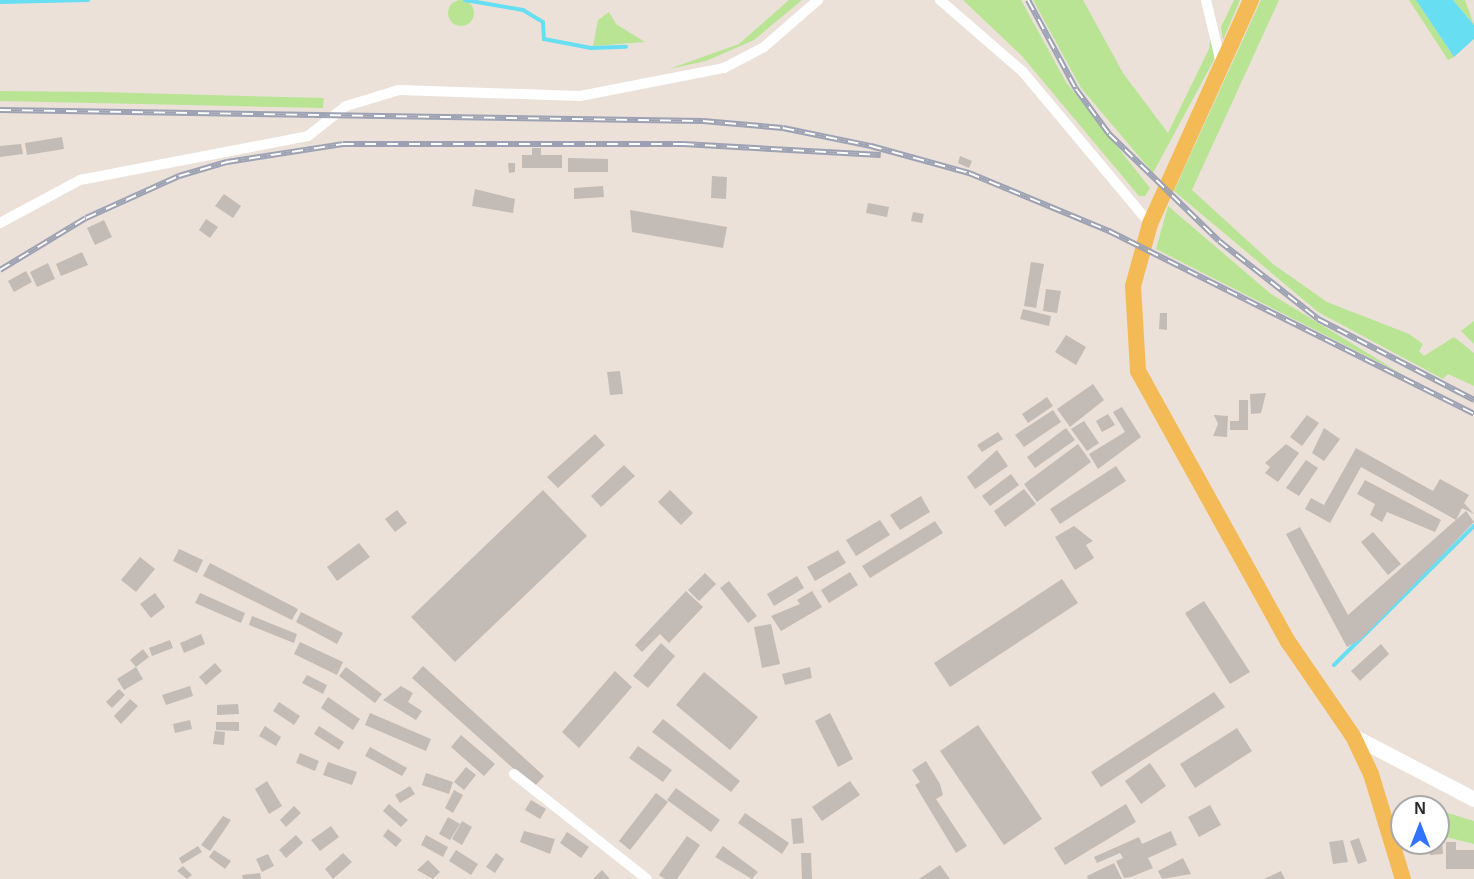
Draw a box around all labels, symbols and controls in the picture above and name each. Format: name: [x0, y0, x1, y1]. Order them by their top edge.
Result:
north arrow: [1390, 795, 1450, 855]
text: N: [1414, 800, 1426, 817]

